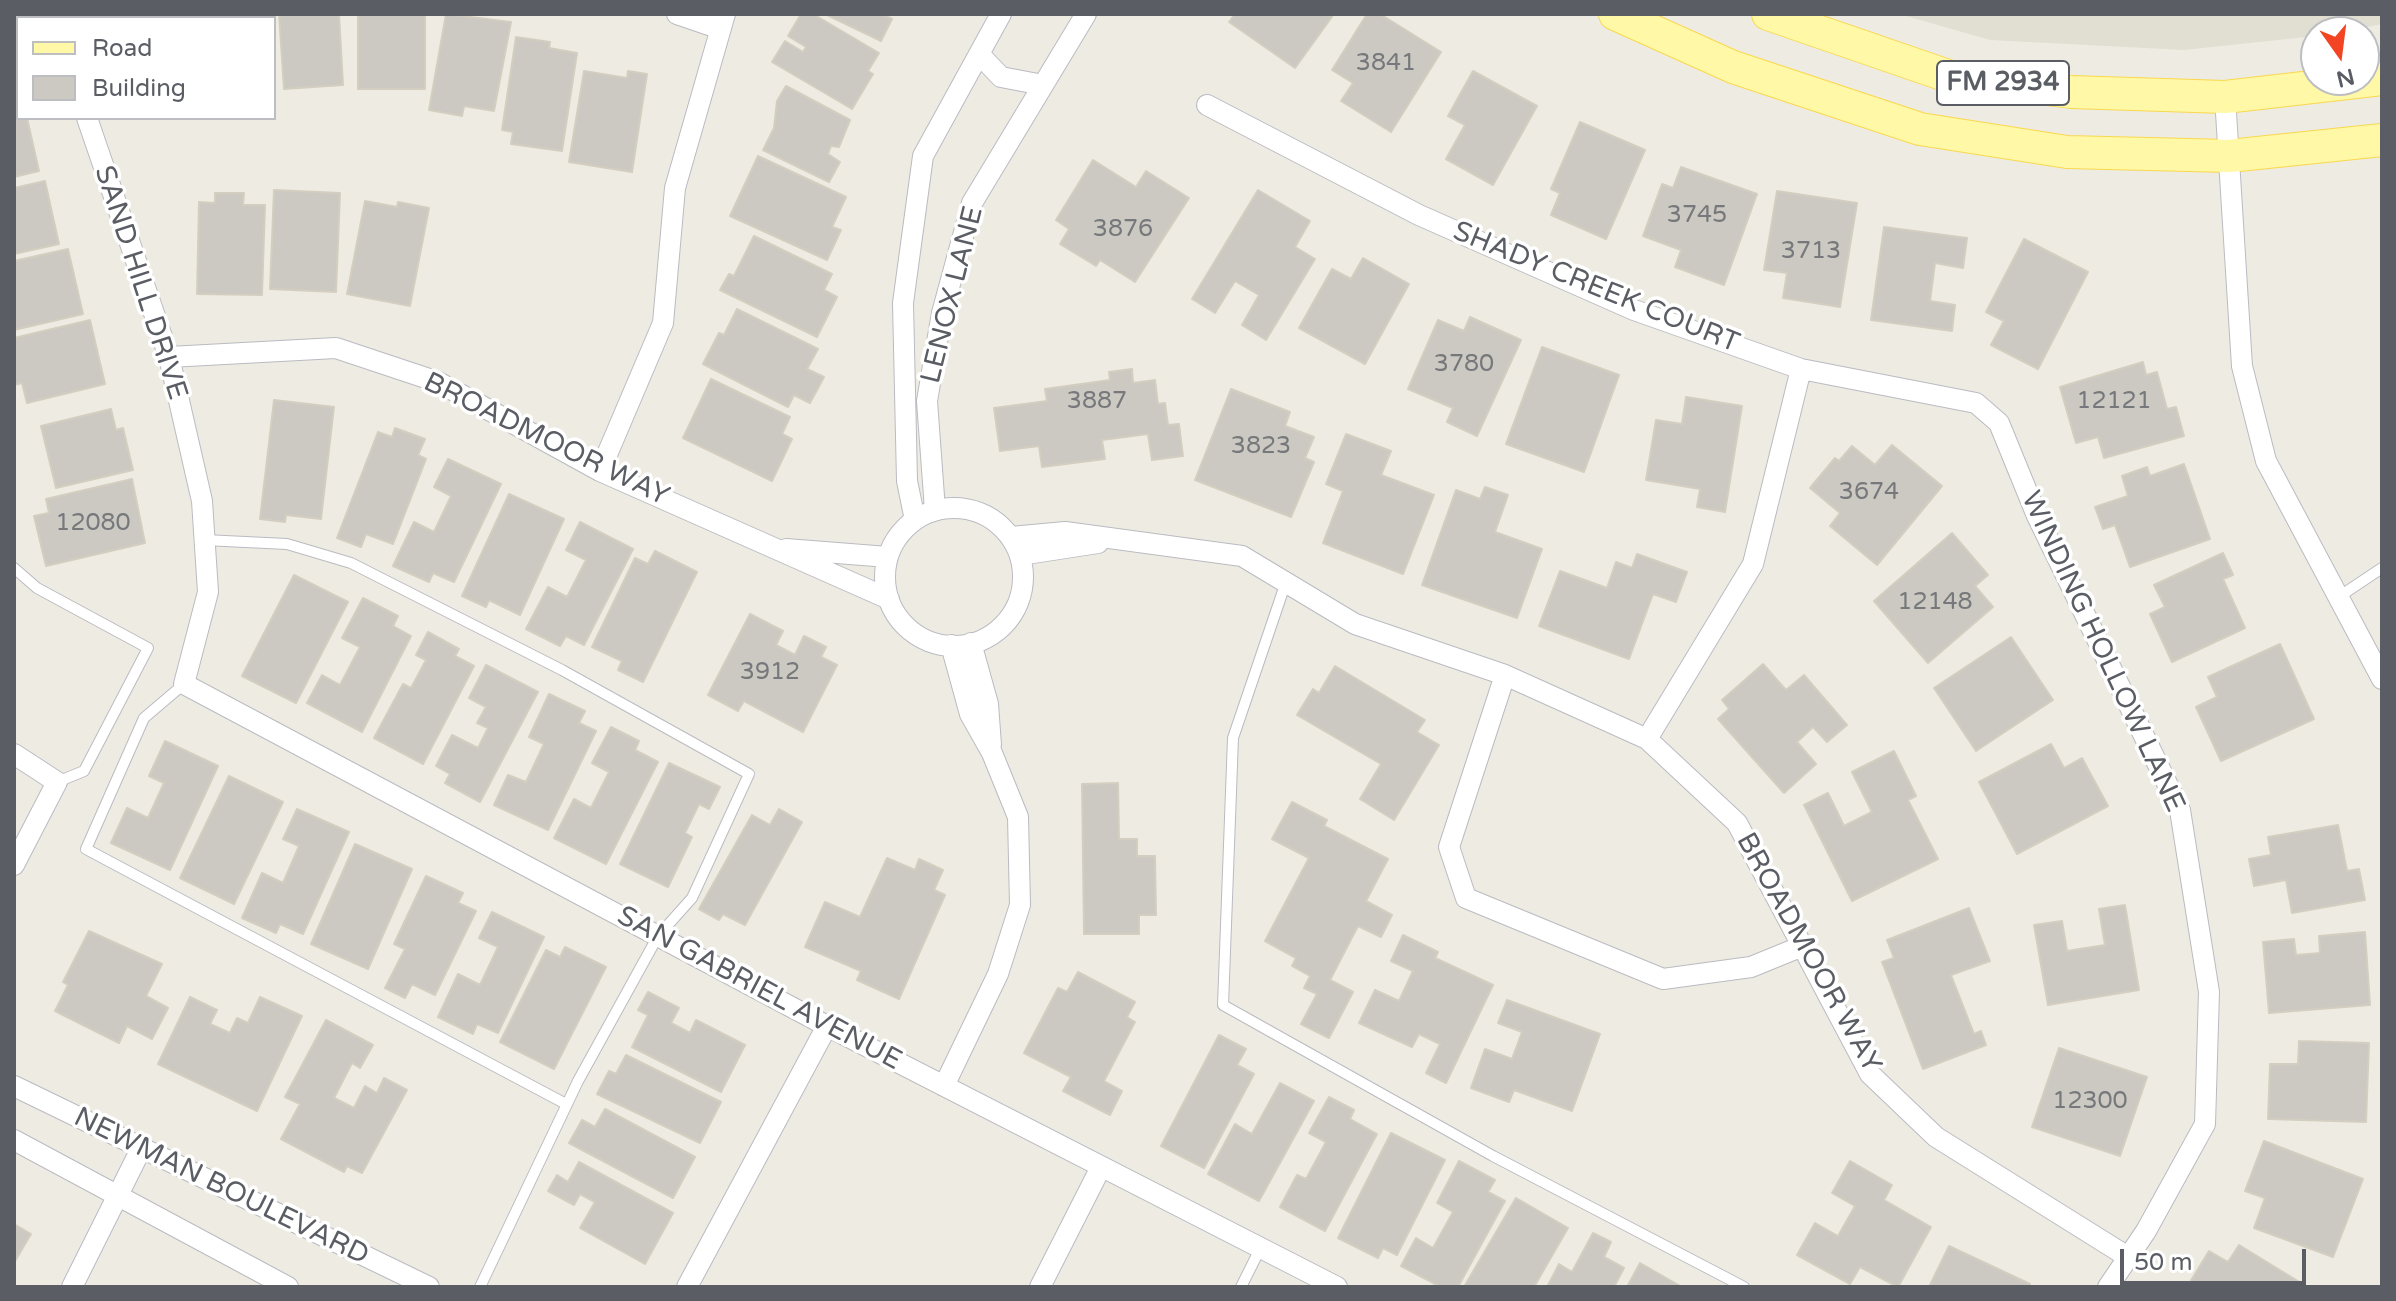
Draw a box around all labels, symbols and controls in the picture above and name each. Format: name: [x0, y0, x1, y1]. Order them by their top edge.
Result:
legend: [16, 16, 276, 120]
north arrow: [2300, 16, 2380, 96]
text: Road: [92, 34, 152, 63]
house number: 3841: [1356, 50, 1416, 78]
road number: FM 2934: [1937, 61, 2069, 105]
text: N: [2334, 63, 2357, 92]
text: Building: [92, 74, 186, 103]
street label: SAND HILL DRIVE: [86, 162, 194, 404]
house number: 3745: [1667, 202, 1727, 230]
street label: LENOX LANE: [915, 203, 991, 387]
street label: SHADY CREEK COURT: [1448, 215, 1744, 361]
house number: 3876: [1093, 216, 1153, 244]
house number: 3713: [1781, 238, 1841, 266]
house number: 3780: [1434, 351, 1494, 379]
street label: BROADMOOR WAY: [418, 366, 674, 514]
house number: 3887: [1067, 388, 1127, 416]
house number: 12121: [2076, 388, 2152, 416]
house number: 3823: [1231, 433, 1291, 461]
house number: 3674: [1839, 479, 1899, 507]
street label: WINDING HOLLOW LANE: [2013, 486, 2191, 818]
house number: 12080: [55, 510, 131, 538]
house number: 12148: [1897, 589, 1973, 617]
house number: 3912: [740, 659, 800, 687]
street label: BROADMOOR WAY: [1728, 827, 1888, 1079]
street label: SAN GABRIEL AVENUE: [611, 900, 907, 1078]
house number: 12300: [2052, 1088, 2128, 1116]
street label: NEWMAN BOULEVARD: [68, 1101, 374, 1273]
scale bar: [2124, 1233, 2310, 1283]
text: 50 m: [2134, 1248, 2192, 1277]

